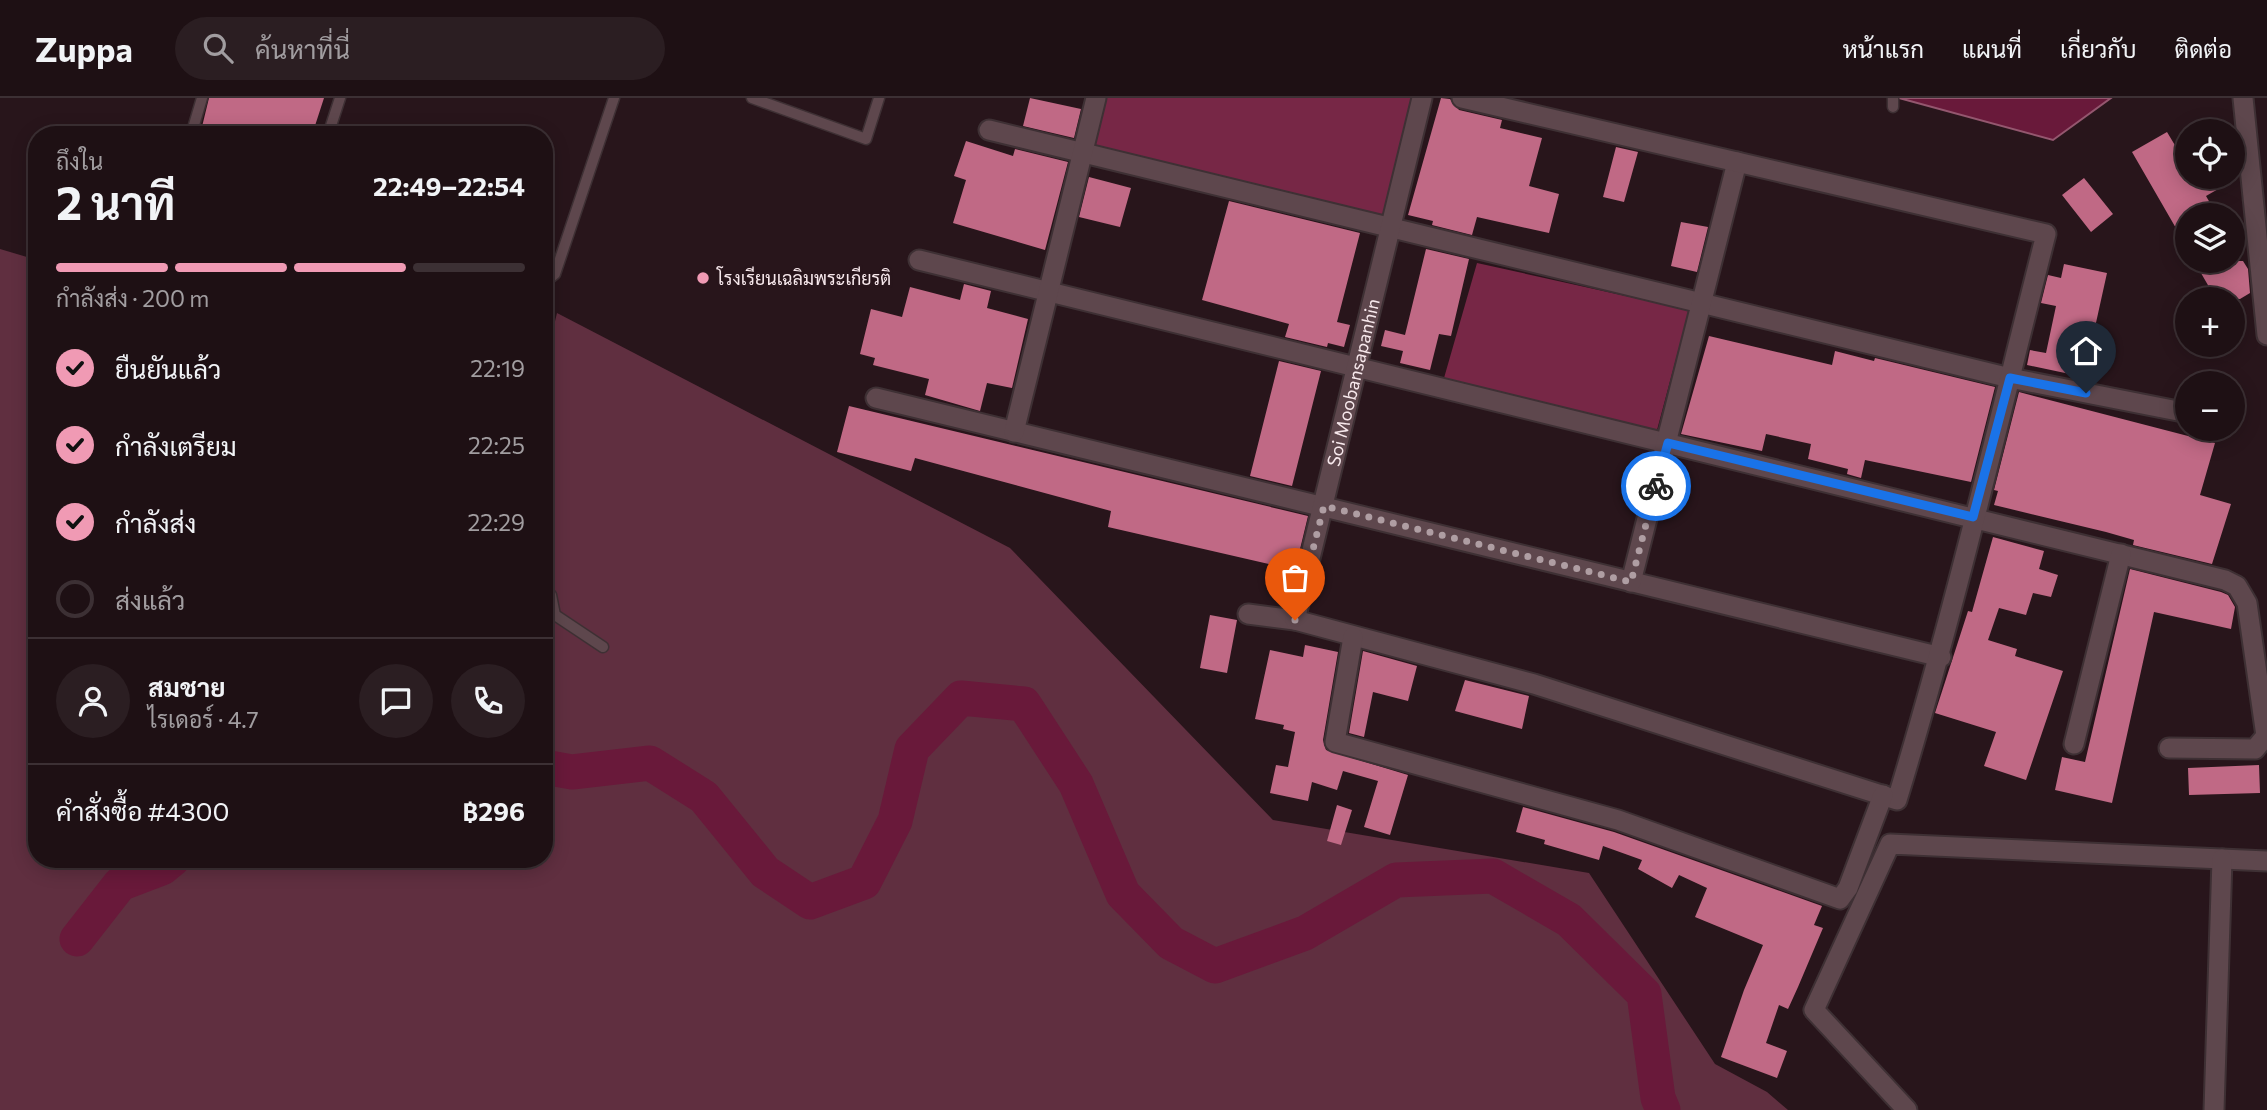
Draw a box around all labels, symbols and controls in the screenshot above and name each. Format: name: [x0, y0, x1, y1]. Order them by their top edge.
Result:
search box: [175, 17, 665, 80]
text: Zuppa: [35, 28, 133, 69]
icon: search: [199, 29, 237, 67]
text: ค้นหาที่นี่: [255, 33, 350, 64]
text: หน้าแรก: [1843, 34, 1924, 63]
text: แผนที่: [1962, 34, 2022, 63]
text: เกี่ยวกับ: [2060, 34, 2137, 63]
text: ติดต่อ: [2175, 34, 2232, 63]
map controls: [2175, 119, 2245, 441]
button: locate: [2175, 119, 2245, 189]
text: ถึงใน: [56, 147, 103, 175]
text: 22:49–22:54: [373, 170, 525, 201]
text: 2 นาที: [56, 173, 176, 229]
button: layers: [2175, 203, 2245, 273]
place label: โรงเรียนเฉลิมพระเกียรติ: [716, 266, 891, 289]
marker: โรงเรียนเฉลิมพระเกียรติ: [695, 270, 711, 286]
text: กำลังส่ง · 200 m: [56, 284, 209, 312]
button: +: [2175, 287, 2245, 357]
street label: Soi Moobansapanhin: [1322, 296, 1384, 468]
pin: [2056, 321, 2116, 393]
icon: home: [2067, 332, 2105, 370]
icon: check: [56, 349, 94, 387]
text: ยืนยันแล้ว: [115, 353, 221, 384]
text: 22:19: [470, 354, 525, 382]
button: −: [2175, 371, 2245, 441]
icon: check: [56, 426, 94, 464]
text: กำลังเตรียม: [115, 430, 237, 461]
text: 22:25: [468, 431, 525, 459]
courier: [1621, 451, 1691, 521]
icon: bike: [1637, 467, 1675, 505]
icon: check: [56, 503, 94, 541]
text: กำลังส่ง: [115, 507, 196, 538]
text: 22:29: [467, 508, 525, 536]
pin: [1265, 548, 1325, 620]
icon: bag: [1276, 559, 1314, 597]
text: ส่งแล้ว: [115, 584, 185, 615]
button: person: [56, 664, 130, 738]
button: chat: [359, 664, 433, 738]
button: phone: [451, 664, 525, 738]
text: สมชาย: [148, 671, 225, 702]
text: ไรเดอร์ · 4.7: [148, 705, 259, 733]
text: คำสั่งซื้อ #4300: [56, 795, 230, 826]
text: ฿296: [463, 795, 525, 826]

